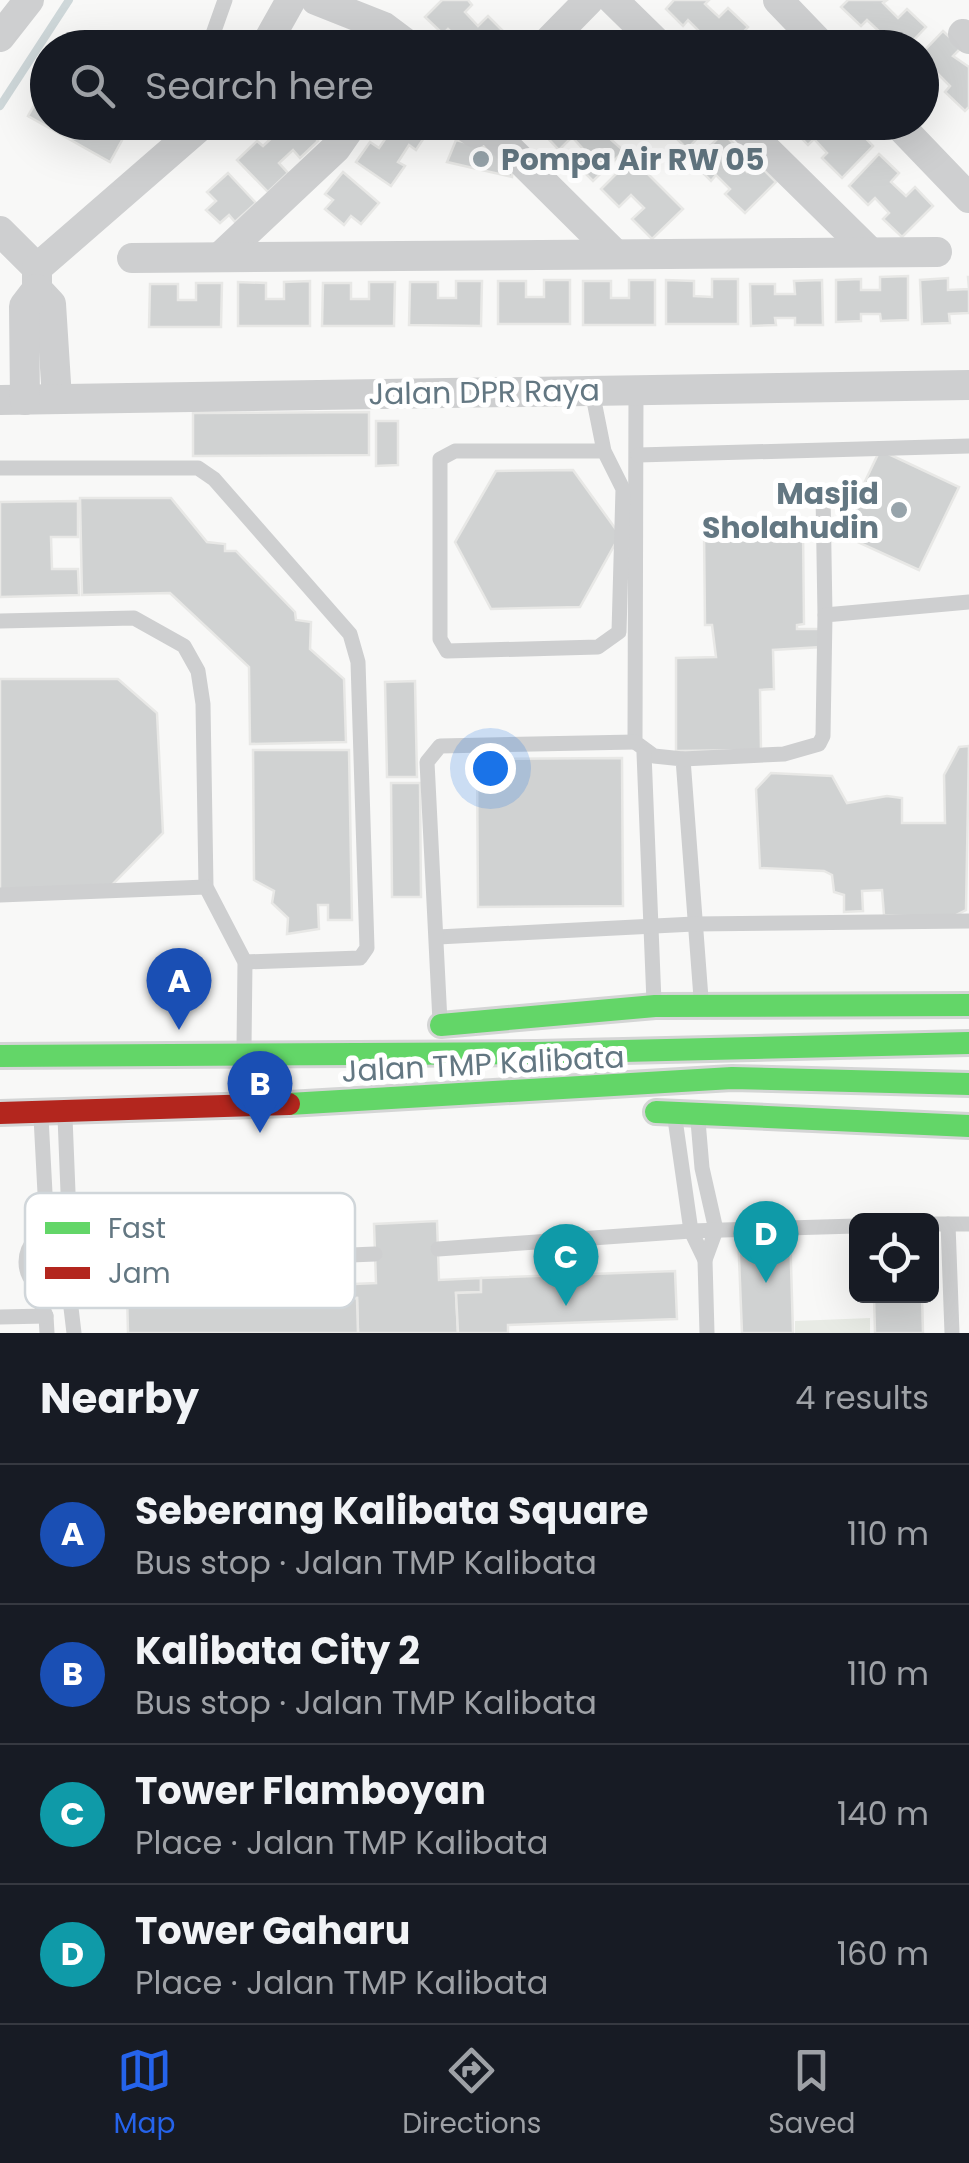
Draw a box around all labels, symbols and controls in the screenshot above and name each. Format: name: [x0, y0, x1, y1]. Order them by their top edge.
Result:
search box: [30, 30, 939, 140]
icon: search: [65, 58, 120, 113]
text: Search here: [145, 59, 374, 112]
place label: Pompa Air RW 05: [501, 138, 764, 181]
marker: Pompa Air RW 05: [470, 148, 492, 170]
street label: Jalan DPR Raya: [368, 368, 600, 416]
place label: Masjid Sholahudin: [702, 472, 879, 549]
marker: Masjid Sholahudin: [888, 499, 910, 521]
your location: [465, 743, 516, 794]
pin: A: [146, 948, 212, 1030]
street label: Jalan TMP Kalibata: [340, 1035, 626, 1093]
pin: B: [228, 1050, 292, 1133]
legend: [25, 1193, 355, 1308]
pin: D: [734, 1200, 798, 1283]
text: Fast: [108, 1209, 166, 1248]
map controls: [849, 1213, 939, 1303]
button: locate: [849, 1213, 939, 1303]
pin: C: [534, 1224, 598, 1306]
text: Jam: [108, 1254, 171, 1293]
text: Nearby: [40, 1369, 199, 1428]
text: 4 results: [795, 1375, 929, 1420]
text: Seberang Kalibata Square: [135, 1484, 648, 1537]
text: A: [61, 1511, 84, 1556]
text: 110 m: [847, 1511, 929, 1556]
text: Bus stop · Jalan TMP Kalibata: [135, 1540, 597, 1585]
text: Kalibata City 2: [135, 1624, 420, 1677]
text: B: [62, 1651, 83, 1696]
text: 110 m: [847, 1651, 929, 1696]
text: Bus stop · Jalan TMP Kalibata: [135, 1680, 597, 1725]
text: Tower Flamboyan: [135, 1764, 486, 1817]
text: C: [60, 1791, 85, 1836]
text: 140 m: [837, 1791, 929, 1836]
text: Place · Jalan TMP Kalibata: [135, 1820, 548, 1865]
text: Tower Gaharu: [135, 1904, 410, 1957]
text: D: [61, 1931, 84, 1976]
text: 160 m: [837, 1931, 929, 1976]
text: Place · Jalan TMP Kalibata: [135, 1960, 548, 2005]
tab: Map: [113, 2043, 175, 2145]
tab: Directions: [402, 2043, 541, 2145]
tab: Saved: [768, 2043, 856, 2145]

